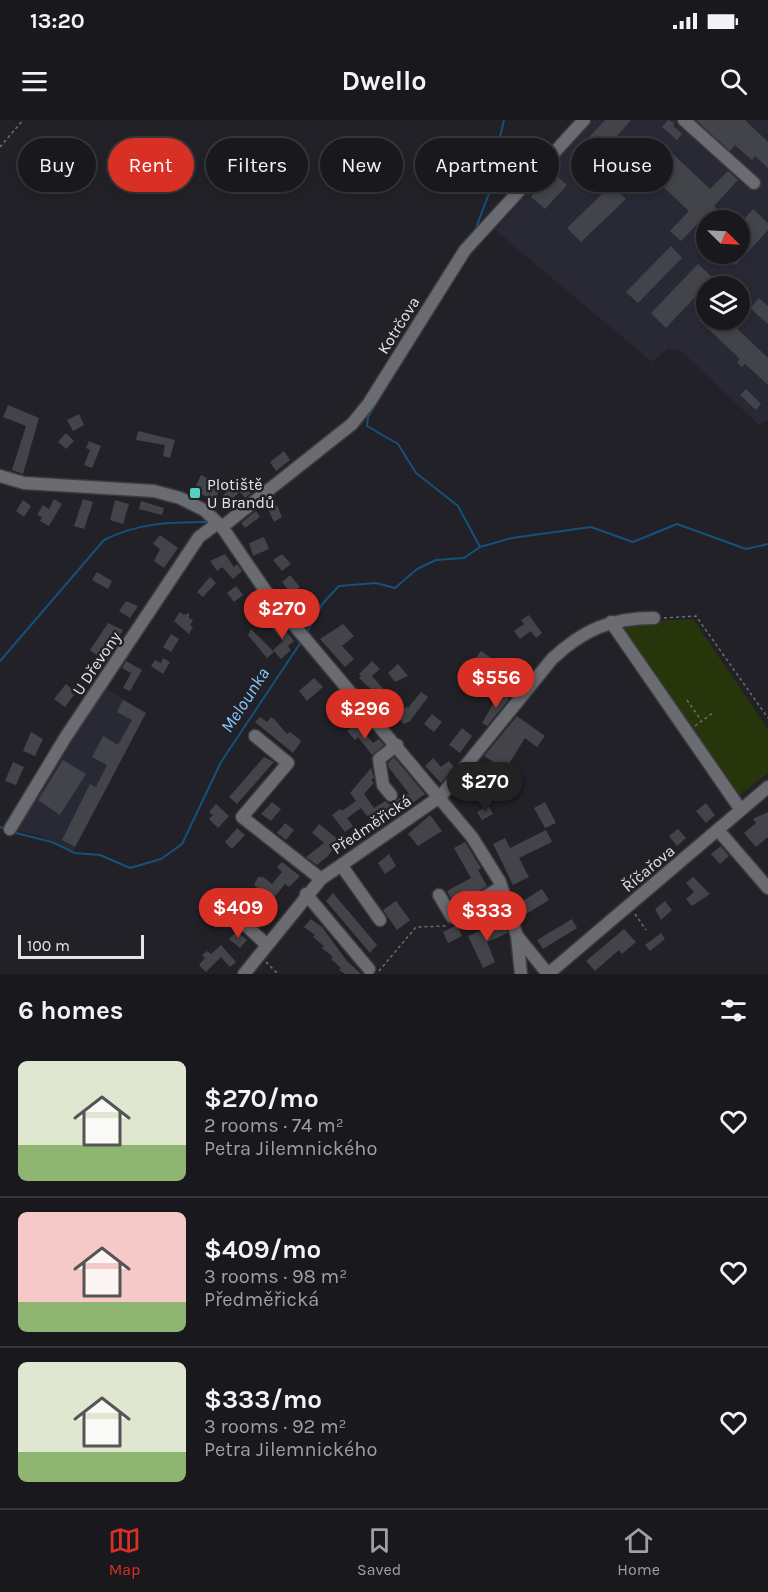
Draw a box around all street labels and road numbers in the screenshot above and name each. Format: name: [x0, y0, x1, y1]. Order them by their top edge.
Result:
street label: Kotrčova: [373, 293, 423, 357]
street label: U Dřevony: [68, 627, 125, 699]
street label: Předměřická: [328, 791, 415, 858]
street label: Říčařova: [618, 841, 679, 896]

